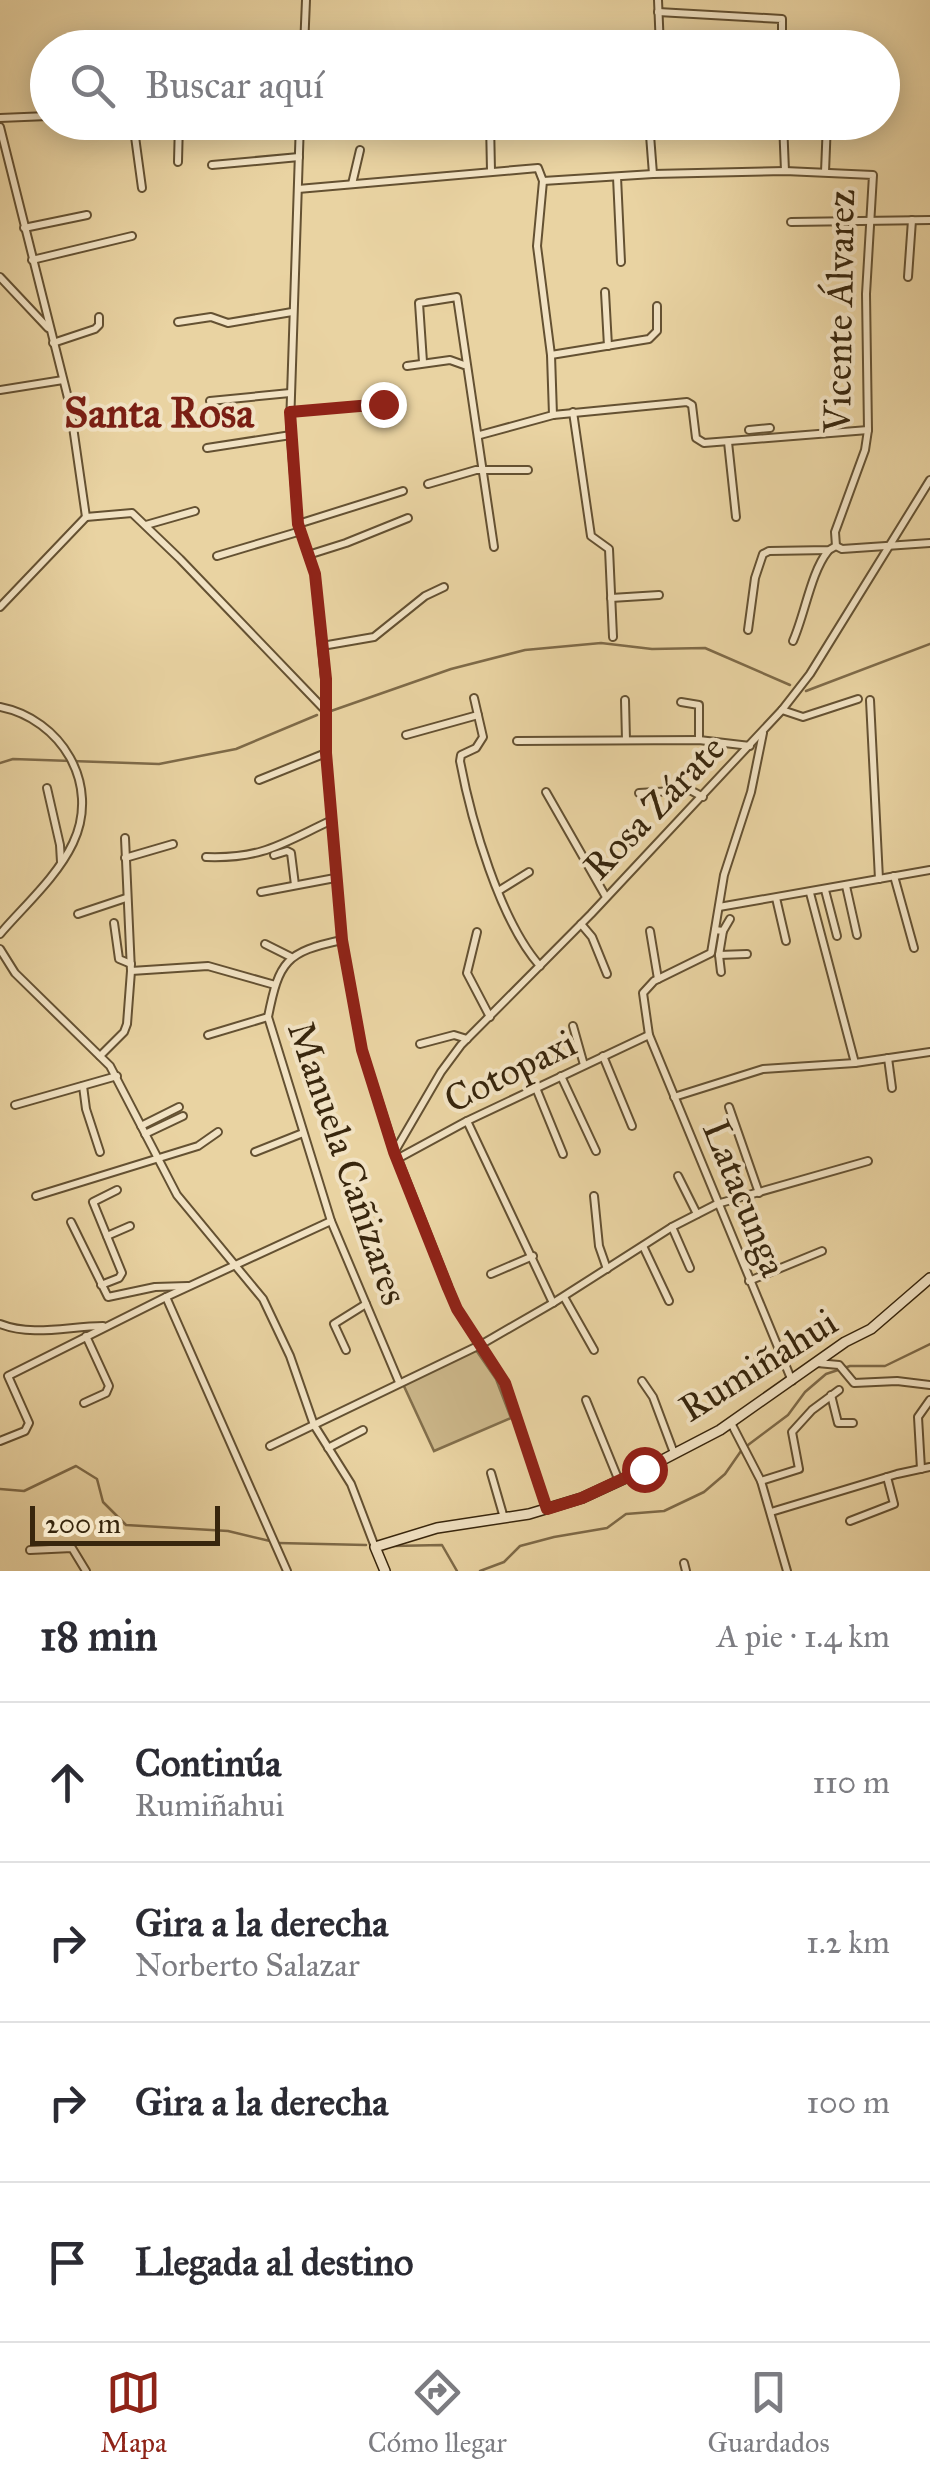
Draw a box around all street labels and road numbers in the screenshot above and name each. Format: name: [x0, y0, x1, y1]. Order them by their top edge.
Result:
street label: Vicente Álvarez: [814, 189, 864, 434]
street label: Rosa Zárate: [574, 725, 734, 889]
street label: Manuela Cañizares: [278, 1015, 418, 1311]
street label: Cotopaxi: [437, 1019, 583, 1123]
street label: Latacunga: [693, 1113, 797, 1284]
street label: Rumiñahui: [671, 1299, 845, 1431]

